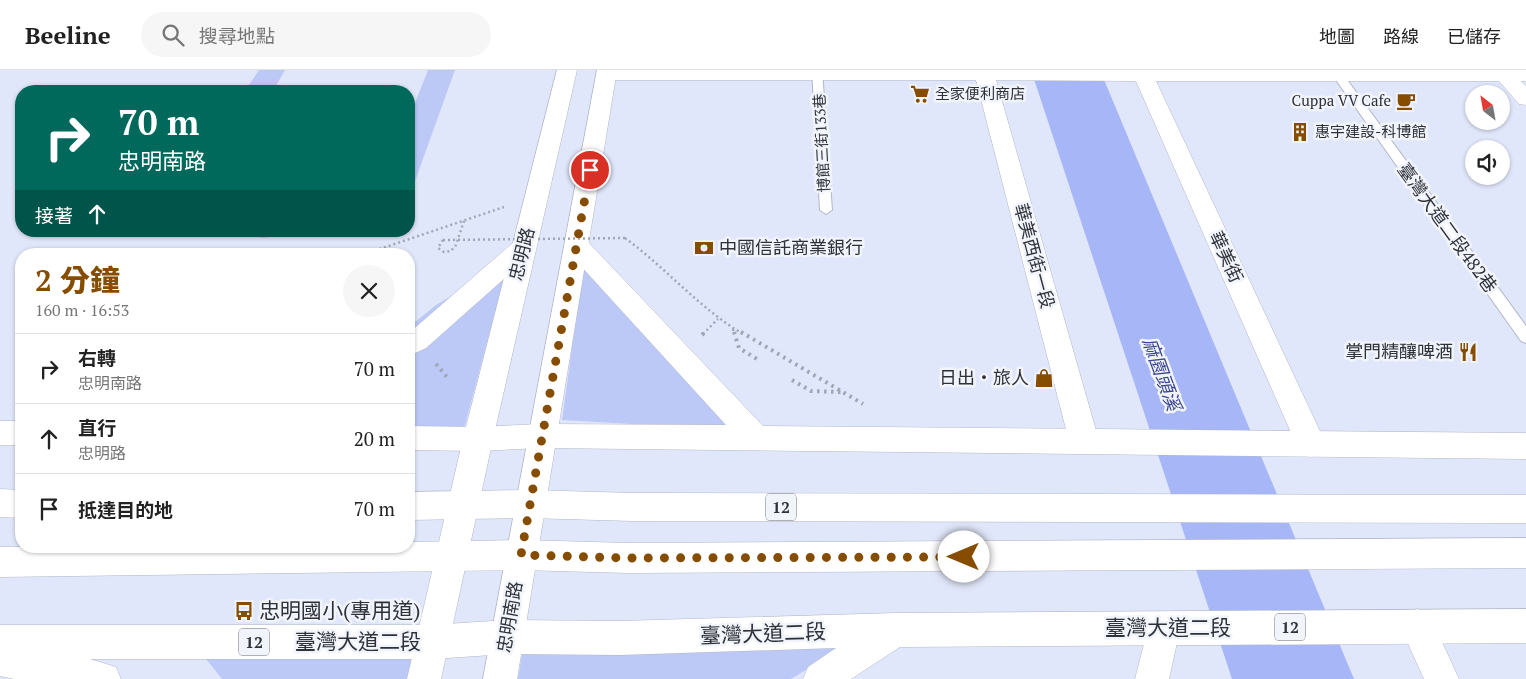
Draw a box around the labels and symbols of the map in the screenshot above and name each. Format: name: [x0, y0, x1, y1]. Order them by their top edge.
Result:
supermarket icon: 全家便利商店: [909, 83, 931, 105]
place label: 全家便利商店: [935, 83, 1025, 103]
north arrow: [1465, 85, 1510, 130]
place label: Cuppa VV Cafe: [1292, 90, 1391, 110]
cafe icon: Cuppa VV Cafe: [1395, 90, 1417, 112]
street label: 博館三街133巷: [808, 93, 834, 193]
building icon: 惠宇建設-科博館: [1289, 121, 1311, 143]
place label: 惠宇建設-科博館: [1315, 121, 1426, 141]
pin: [569, 149, 611, 191]
street label: 臺灣大道二段482巷: [1393, 158, 1503, 297]
street label: 華美西街一段: [1009, 200, 1061, 311]
street label: 忠明路: [503, 225, 539, 283]
street label: 華美街: [1205, 227, 1249, 286]
place label: 中國信託商業銀行: [719, 235, 863, 259]
bank icon: 中國信託商業銀行: [693, 237, 715, 259]
water label: 麻園頭溪: [1138, 334, 1188, 417]
place label: 掌門精釀啤酒: [1345, 339, 1453, 363]
restaurant icon: 掌門精釀啤酒: [1457, 341, 1479, 363]
place label: 日出‧旅人: [939, 365, 1029, 389]
shop icon: 日出‧旅人: [1033, 367, 1055, 389]
road number: 12: [766, 494, 796, 521]
position arrow: [937, 530, 989, 582]
street label: 忠明南路: [491, 579, 527, 654]
place label: 忠明國小(專用道): [259, 596, 420, 624]
bus stop icon: 忠明國小(專用道): [233, 600, 255, 622]
street label: 臺灣大道二段: [1105, 613, 1231, 641]
road number: 12: [1275, 614, 1305, 640]
street label: 臺灣大道二段: [700, 617, 826, 649]
street label: 臺灣大道二段: [295, 627, 421, 655]
road number: 12: [239, 628, 269, 656]

